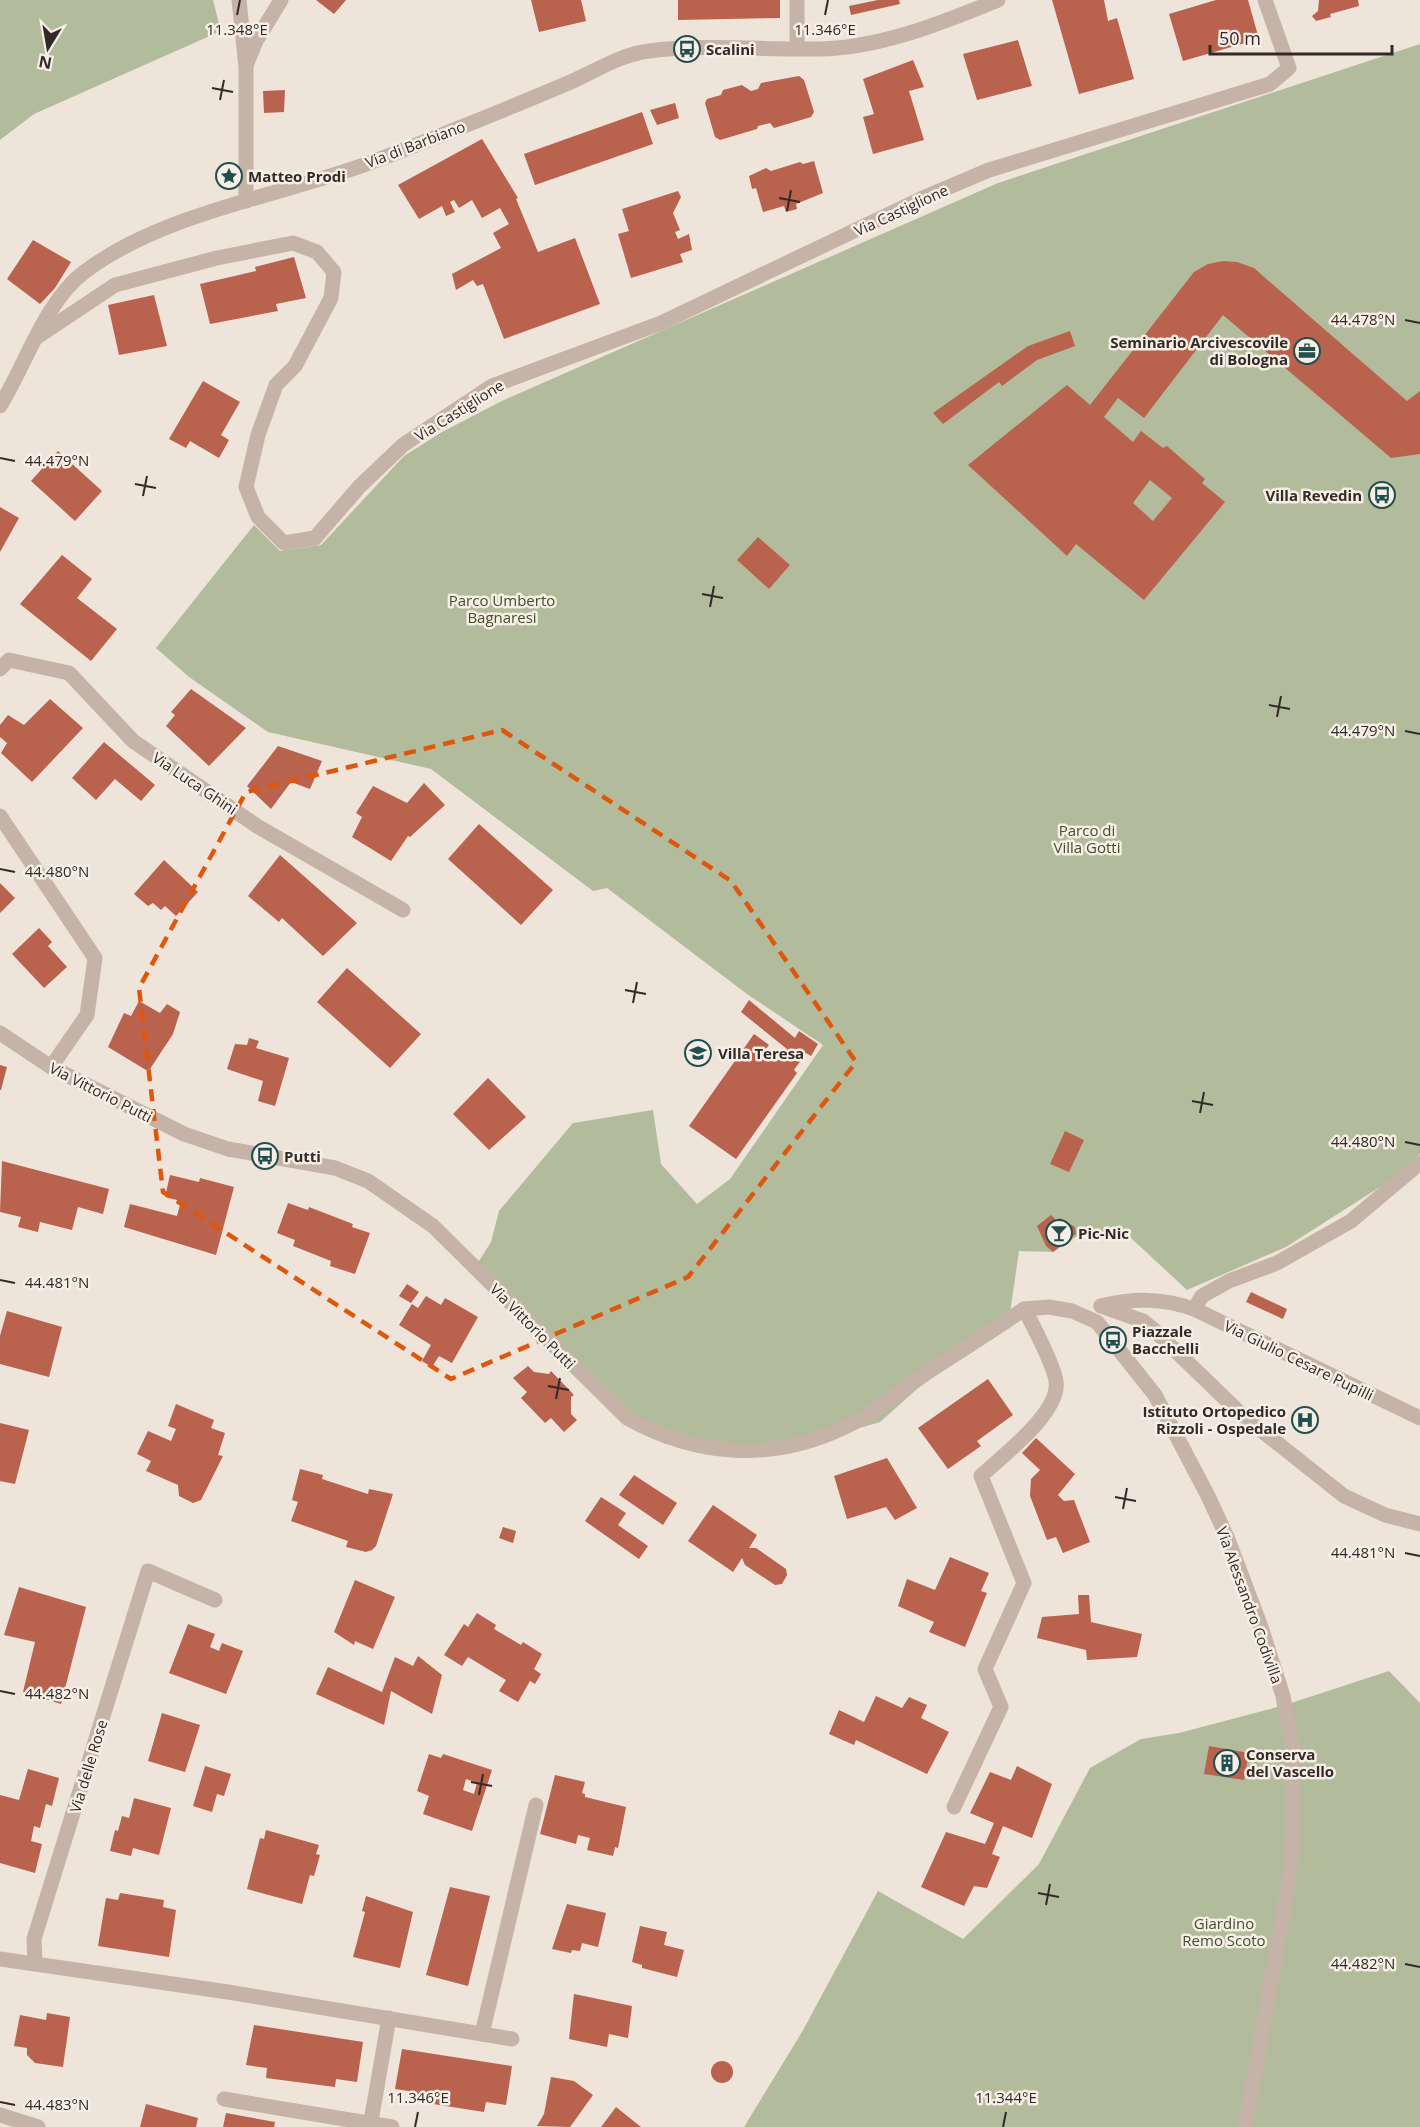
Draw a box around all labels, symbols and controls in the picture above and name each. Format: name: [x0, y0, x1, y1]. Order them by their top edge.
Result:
north arrow: [18, 18, 78, 78]
scale bar: [1210, 18, 1392, 56]
text: 11.348°E: [206, 19, 268, 39]
text: 11.346°E: [794, 19, 856, 39]
text: 50 m: [1219, 26, 1261, 50]
bus stop icon: Scalini: [672, 34, 702, 64]
place label: Scalini: [706, 39, 755, 59]
text: N: [37, 51, 54, 75]
street label: Via di Barbiano: [362, 116, 468, 172]
place icon: Matteo Prodi: [214, 161, 244, 191]
place label: Matteo Prodi: [248, 166, 346, 186]
street label: Via Castiglione: [851, 180, 951, 240]
text: 44.478°N: [1331, 309, 1395, 329]
place label: Seminario Arcivescovile di Bologna: [1110, 332, 1288, 369]
office icon: Seminario Arcivescovile di Bologna: [1292, 336, 1322, 366]
street label: Via Castiglione: [411, 375, 507, 445]
text: 44.479°N: [25, 450, 89, 470]
bus stop icon: Villa Revedin: [1367, 480, 1397, 510]
place label: Villa Revedin: [1265, 485, 1362, 505]
park label: Parco Umberto Bagnaresi: [449, 590, 555, 627]
text: 44.479°N: [1331, 720, 1395, 740]
street label: Via Luca Ghini: [149, 747, 241, 819]
park label: Parco di Villa Gotti: [1054, 820, 1120, 857]
text: 44.480°N: [25, 861, 89, 881]
school or university icon: Villa Teresa: [683, 1038, 713, 1068]
place label: Villa Teresa: [718, 1043, 804, 1063]
street label: Via Vittorio Putti: [46, 1057, 156, 1127]
text: 44.480°N: [1331, 1131, 1395, 1151]
bus stop icon: Putti: [250, 1141, 280, 1171]
place label: Putti: [284, 1146, 321, 1166]
bar icon: Pic-Nic: [1044, 1218, 1074, 1248]
place label: Pic-Nic: [1078, 1223, 1129, 1243]
text: 44.481°N: [25, 1272, 89, 1292]
street label: Via Vittorio Putti: [486, 1279, 580, 1373]
street label: Via Giulio Cesare Pupilli: [1221, 1315, 1377, 1405]
place label: Piazzale Bacchelli: [1132, 1321, 1199, 1358]
bus stop icon: Piazzale Bacchelli: [1098, 1325, 1128, 1355]
place label: Istituto Ortopedico Rizzoli - Ospedale: [1142, 1401, 1286, 1438]
hospital icon: Istituto Ortopedico Rizzoli - Ospedale: [1290, 1405, 1320, 1435]
street label: Via Alessandro Codivilla: [1212, 1524, 1288, 1686]
text: 44.481°N: [1331, 1542, 1395, 1562]
text: 44.482°N: [25, 1683, 89, 1703]
street label: Via delle Rose: [64, 1717, 112, 1815]
place label: Conserva del Vascello: [1246, 1744, 1334, 1781]
building icon: Conserva del Vascello: [1212, 1748, 1242, 1778]
park label: Giardino Remo Scoto: [1182, 1913, 1266, 1950]
text: 44.482°N: [1331, 1953, 1395, 1973]
text: 11.346°E: [387, 2087, 449, 2107]
text: 11.344°E: [975, 2087, 1037, 2107]
text: 44.483°N: [25, 2094, 89, 2114]

